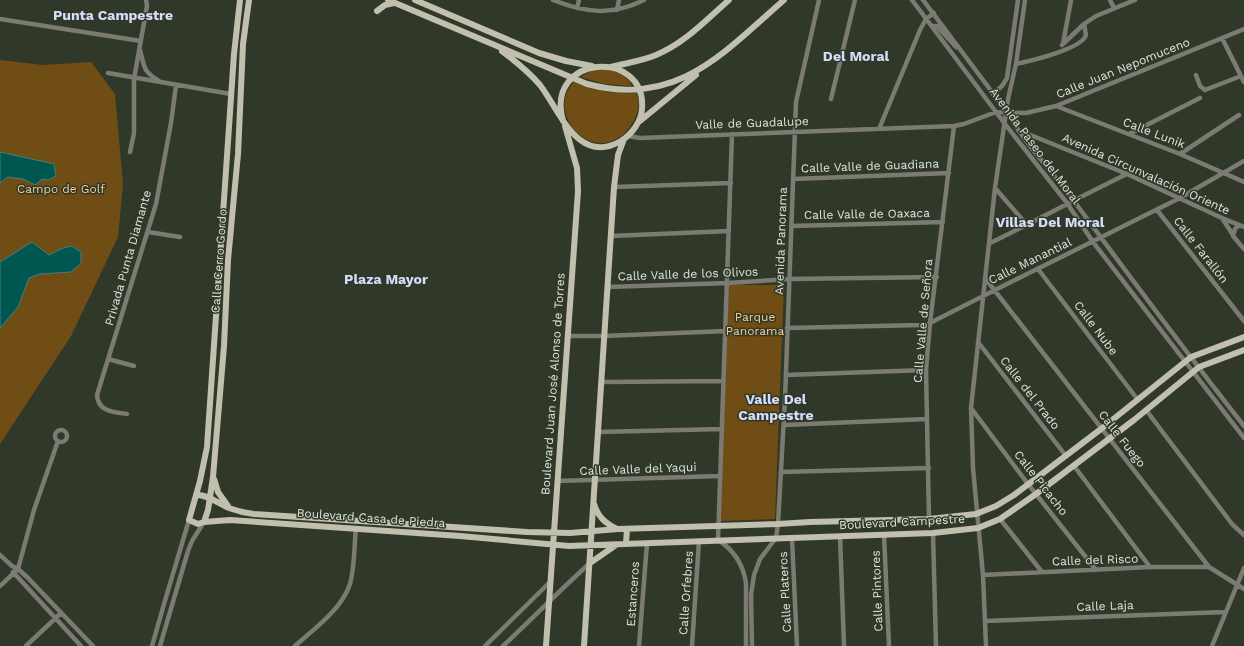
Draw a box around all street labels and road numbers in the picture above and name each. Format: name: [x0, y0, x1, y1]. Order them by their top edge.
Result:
street label: Calle Juan Nepomuceno: [1054, 35, 1192, 101]
street label: Avenida Paseo del Moral: [987, 85, 1084, 207]
street label: Valle de Guadalupe: [695, 114, 809, 132]
street label: Calle Lunik: [1121, 115, 1187, 151]
street label: Avenida Circunvalación Oriente: [1060, 131, 1232, 217]
street label: Calle Valle de Guadiana: [801, 157, 940, 175]
street label: Avenida Panorama: [772, 187, 790, 295]
street label: Privada Punta Diamante: [102, 189, 154, 327]
street label: Calle Valle de Oaxaca: [804, 206, 930, 222]
street label: Calle Cerro Gordo: [208, 208, 230, 314]
street label: Calle Farallón: [1171, 214, 1231, 286]
street label: Calle Manantial: [986, 235, 1074, 287]
street label: Calle Valle de Señora: [911, 258, 935, 384]
street label: Calle Valle de los Olivos: [617, 265, 759, 283]
street label: Boulevard Juan José Alonso de Torres: [538, 272, 568, 496]
street label: Calle Nube: [1071, 298, 1121, 358]
street label: Calle del Prado: [997, 354, 1063, 432]
street label: Calle Fuego: [1096, 408, 1148, 470]
street label: Calle Picacho: [1011, 448, 1071, 518]
street label: Calle Valle del Yaqui: [579, 460, 697, 478]
street label: Boulevard Casa de Piedra: [296, 506, 446, 530]
street label: Boulevard Campestre: [839, 512, 965, 532]
street label: Calle Pintores: [869, 550, 885, 632]
street label: Calle Orfebres: [676, 551, 696, 635]
street label: Calle Plateros: [776, 551, 794, 633]
street label: Calle del Risco: [1052, 551, 1138, 569]
street label: Estanceros: [624, 561, 642, 627]
street label: Calle Laja: [1076, 598, 1134, 614]

